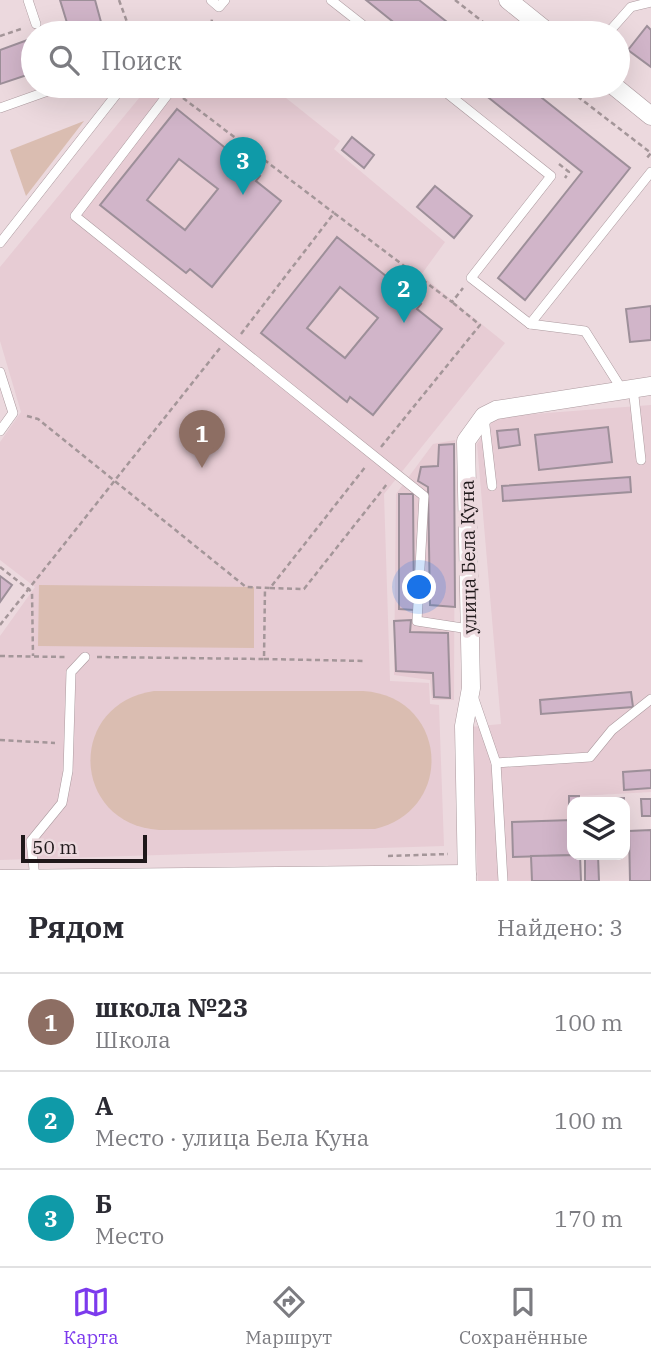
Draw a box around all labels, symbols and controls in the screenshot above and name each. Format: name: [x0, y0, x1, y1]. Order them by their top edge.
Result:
search box: [21, 21, 630, 98]
icon: search: [45, 41, 83, 79]
text: Поиск: [101, 43, 182, 77]
pin: 3: [220, 137, 266, 195]
pin: 2: [381, 265, 427, 323]
pin: 1: [179, 410, 225, 468]
street label: улица Бела Куна: [455, 480, 481, 634]
your location: [402, 570, 436, 604]
map controls: [567, 797, 630, 860]
button: layers: [567, 797, 630, 860]
scale bar: [21, 832, 147, 864]
text: 50 m: [32, 835, 77, 859]
text: Рядом: [28, 907, 124, 946]
text: Найдено: 3: [497, 912, 623, 942]
text: школа №23: [95, 990, 248, 1024]
text: 1: [44, 1007, 58, 1037]
text: 100 m: [554, 1007, 623, 1037]
text: Школа: [95, 1024, 171, 1054]
text: А: [95, 1088, 113, 1122]
text: 2: [44, 1105, 58, 1135]
text: 100 m: [554, 1105, 623, 1135]
text: Место · улица Бела Куна: [95, 1122, 369, 1152]
text: Б: [95, 1186, 112, 1220]
text: 3: [44, 1203, 58, 1233]
text: 170 m: [554, 1203, 623, 1233]
text: Место: [95, 1220, 164, 1250]
tab: Карта: [63, 1283, 119, 1349]
tab: Маршрут: [245, 1283, 332, 1349]
tab: Сохранённые: [459, 1283, 588, 1349]

